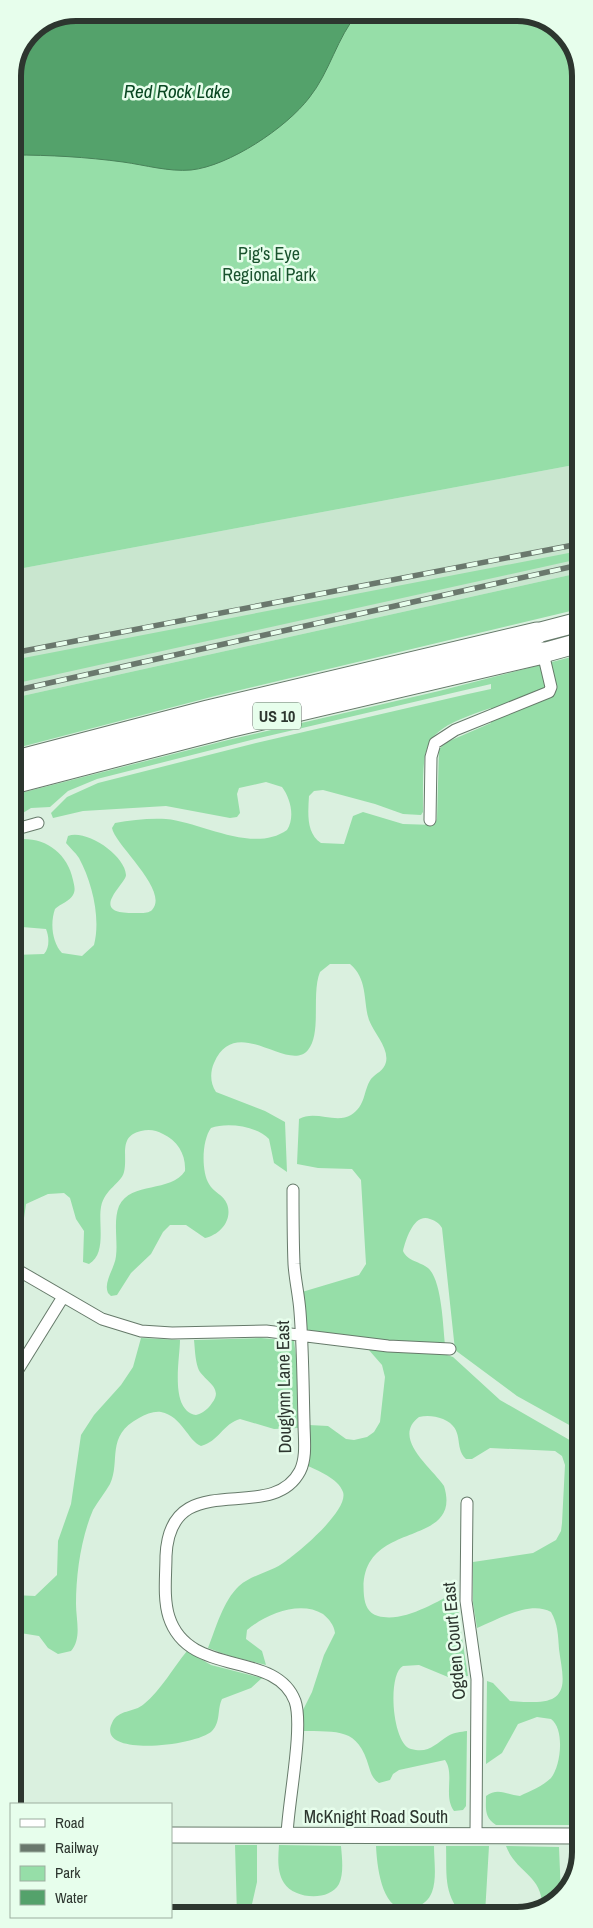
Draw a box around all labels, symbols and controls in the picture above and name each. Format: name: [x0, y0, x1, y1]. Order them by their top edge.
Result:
water label: Red Rock Lake: [124, 78, 230, 104]
park label: Pig's Eye Regional Park: [222, 241, 316, 287]
road number: US 10: [253, 702, 301, 729]
street label: Douglynn Lane East: [270, 1320, 297, 1454]
street label: Ogden Court East: [436, 1581, 471, 1701]
legend: [10, 1803, 172, 1918]
street label: McKnight Road South: [304, 1804, 448, 1829]
text: Road: [55, 1812, 84, 1833]
text: Railway: [55, 1837, 100, 1858]
text: Park: [55, 1862, 81, 1883]
text: Water: [55, 1887, 87, 1908]

